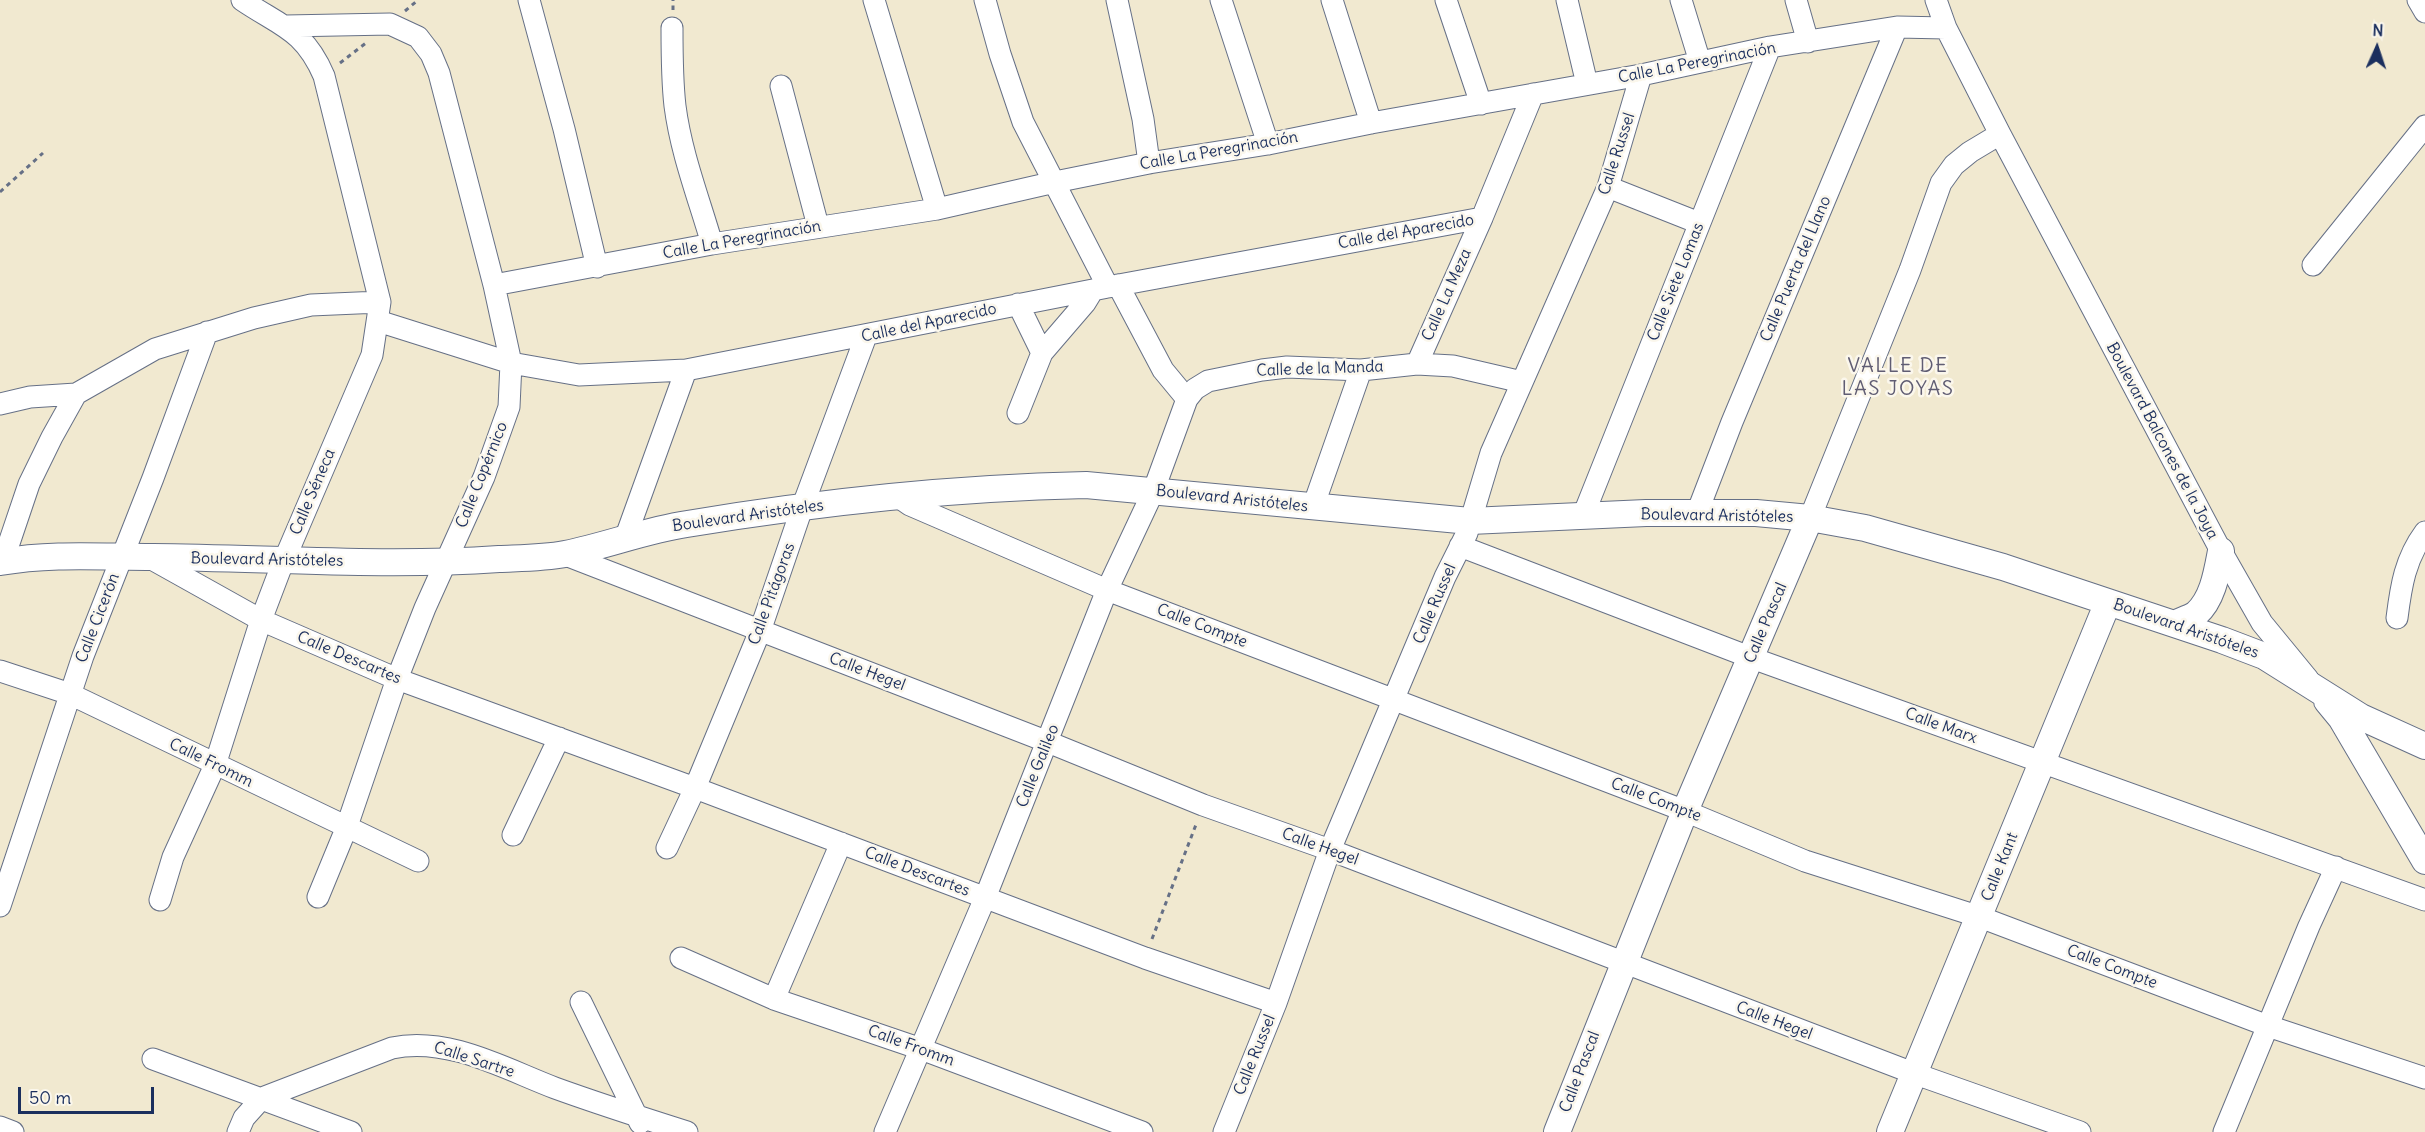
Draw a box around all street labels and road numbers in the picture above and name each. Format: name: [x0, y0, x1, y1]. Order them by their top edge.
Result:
street label: Calle La Peregrinación: [1616, 38, 1778, 88]
street label: Calle Russel: [1595, 110, 1639, 198]
street label: Calle La Peregrinación: [1138, 128, 1300, 174]
street label: Calle Puerta del Llano: [1757, 193, 1835, 345]
street label: Calle del Aparecido: [1336, 211, 1476, 253]
street label: Calle La Peregrinación: [661, 217, 823, 263]
street label: Calle Siete Lomas: [1644, 220, 1708, 344]
street label: Calle La Meza: [1418, 246, 1476, 344]
street label: Calle del Aparecido: [860, 299, 998, 347]
street label: Boulevard Balcones de la Joya: [2102, 339, 2222, 543]
street label: Calle de la Manda: [1256, 357, 1384, 381]
street label: Calle Copérnico: [452, 419, 512, 531]
street label: Calle Séneca: [286, 446, 340, 538]
street label: Boulevard Aristóteles: [1155, 481, 1309, 517]
street label: Boulevard Aristóteles: [671, 496, 825, 536]
street label: Boulevard Aristóteles: [1641, 505, 1793, 527]
street label: Calle Pitágoras: [745, 540, 799, 648]
street label: Boulevard Aristóteles: [191, 549, 343, 571]
street label: Calle Russel: [1409, 561, 1461, 647]
street label: Calle Cicerón: [72, 571, 124, 665]
street label: Calle Pascal: [1740, 580, 1792, 666]
street label: Boulevard Aristóteles: [2111, 595, 2261, 663]
street label: Calle Compte: [1154, 600, 1250, 652]
street label: Calle Descartes: [294, 627, 404, 689]
street label: Calle Hegel: [826, 649, 908, 695]
street label: Calle Marx: [1902, 704, 1980, 748]
street label: Calle Galileo: [1013, 722, 1063, 810]
street label: Calle Fromm: [166, 734, 256, 792]
street label: Calle Compte: [1608, 774, 1704, 826]
street label: Calle Hegel: [1279, 824, 1361, 870]
street label: Calle Kant: [1978, 830, 2022, 904]
street label: Calle Descartes: [862, 843, 972, 901]
street label: Calle Compte: [2064, 941, 2160, 993]
street label: Calle Hegel: [1733, 998, 1815, 1044]
street label: Calle Russel: [1230, 1012, 1280, 1098]
street label: Calle Fromm: [865, 1021, 957, 1071]
street label: Calle Pascal: [1556, 1029, 1604, 1115]
street label: Calle Sartre: [431, 1038, 517, 1082]

